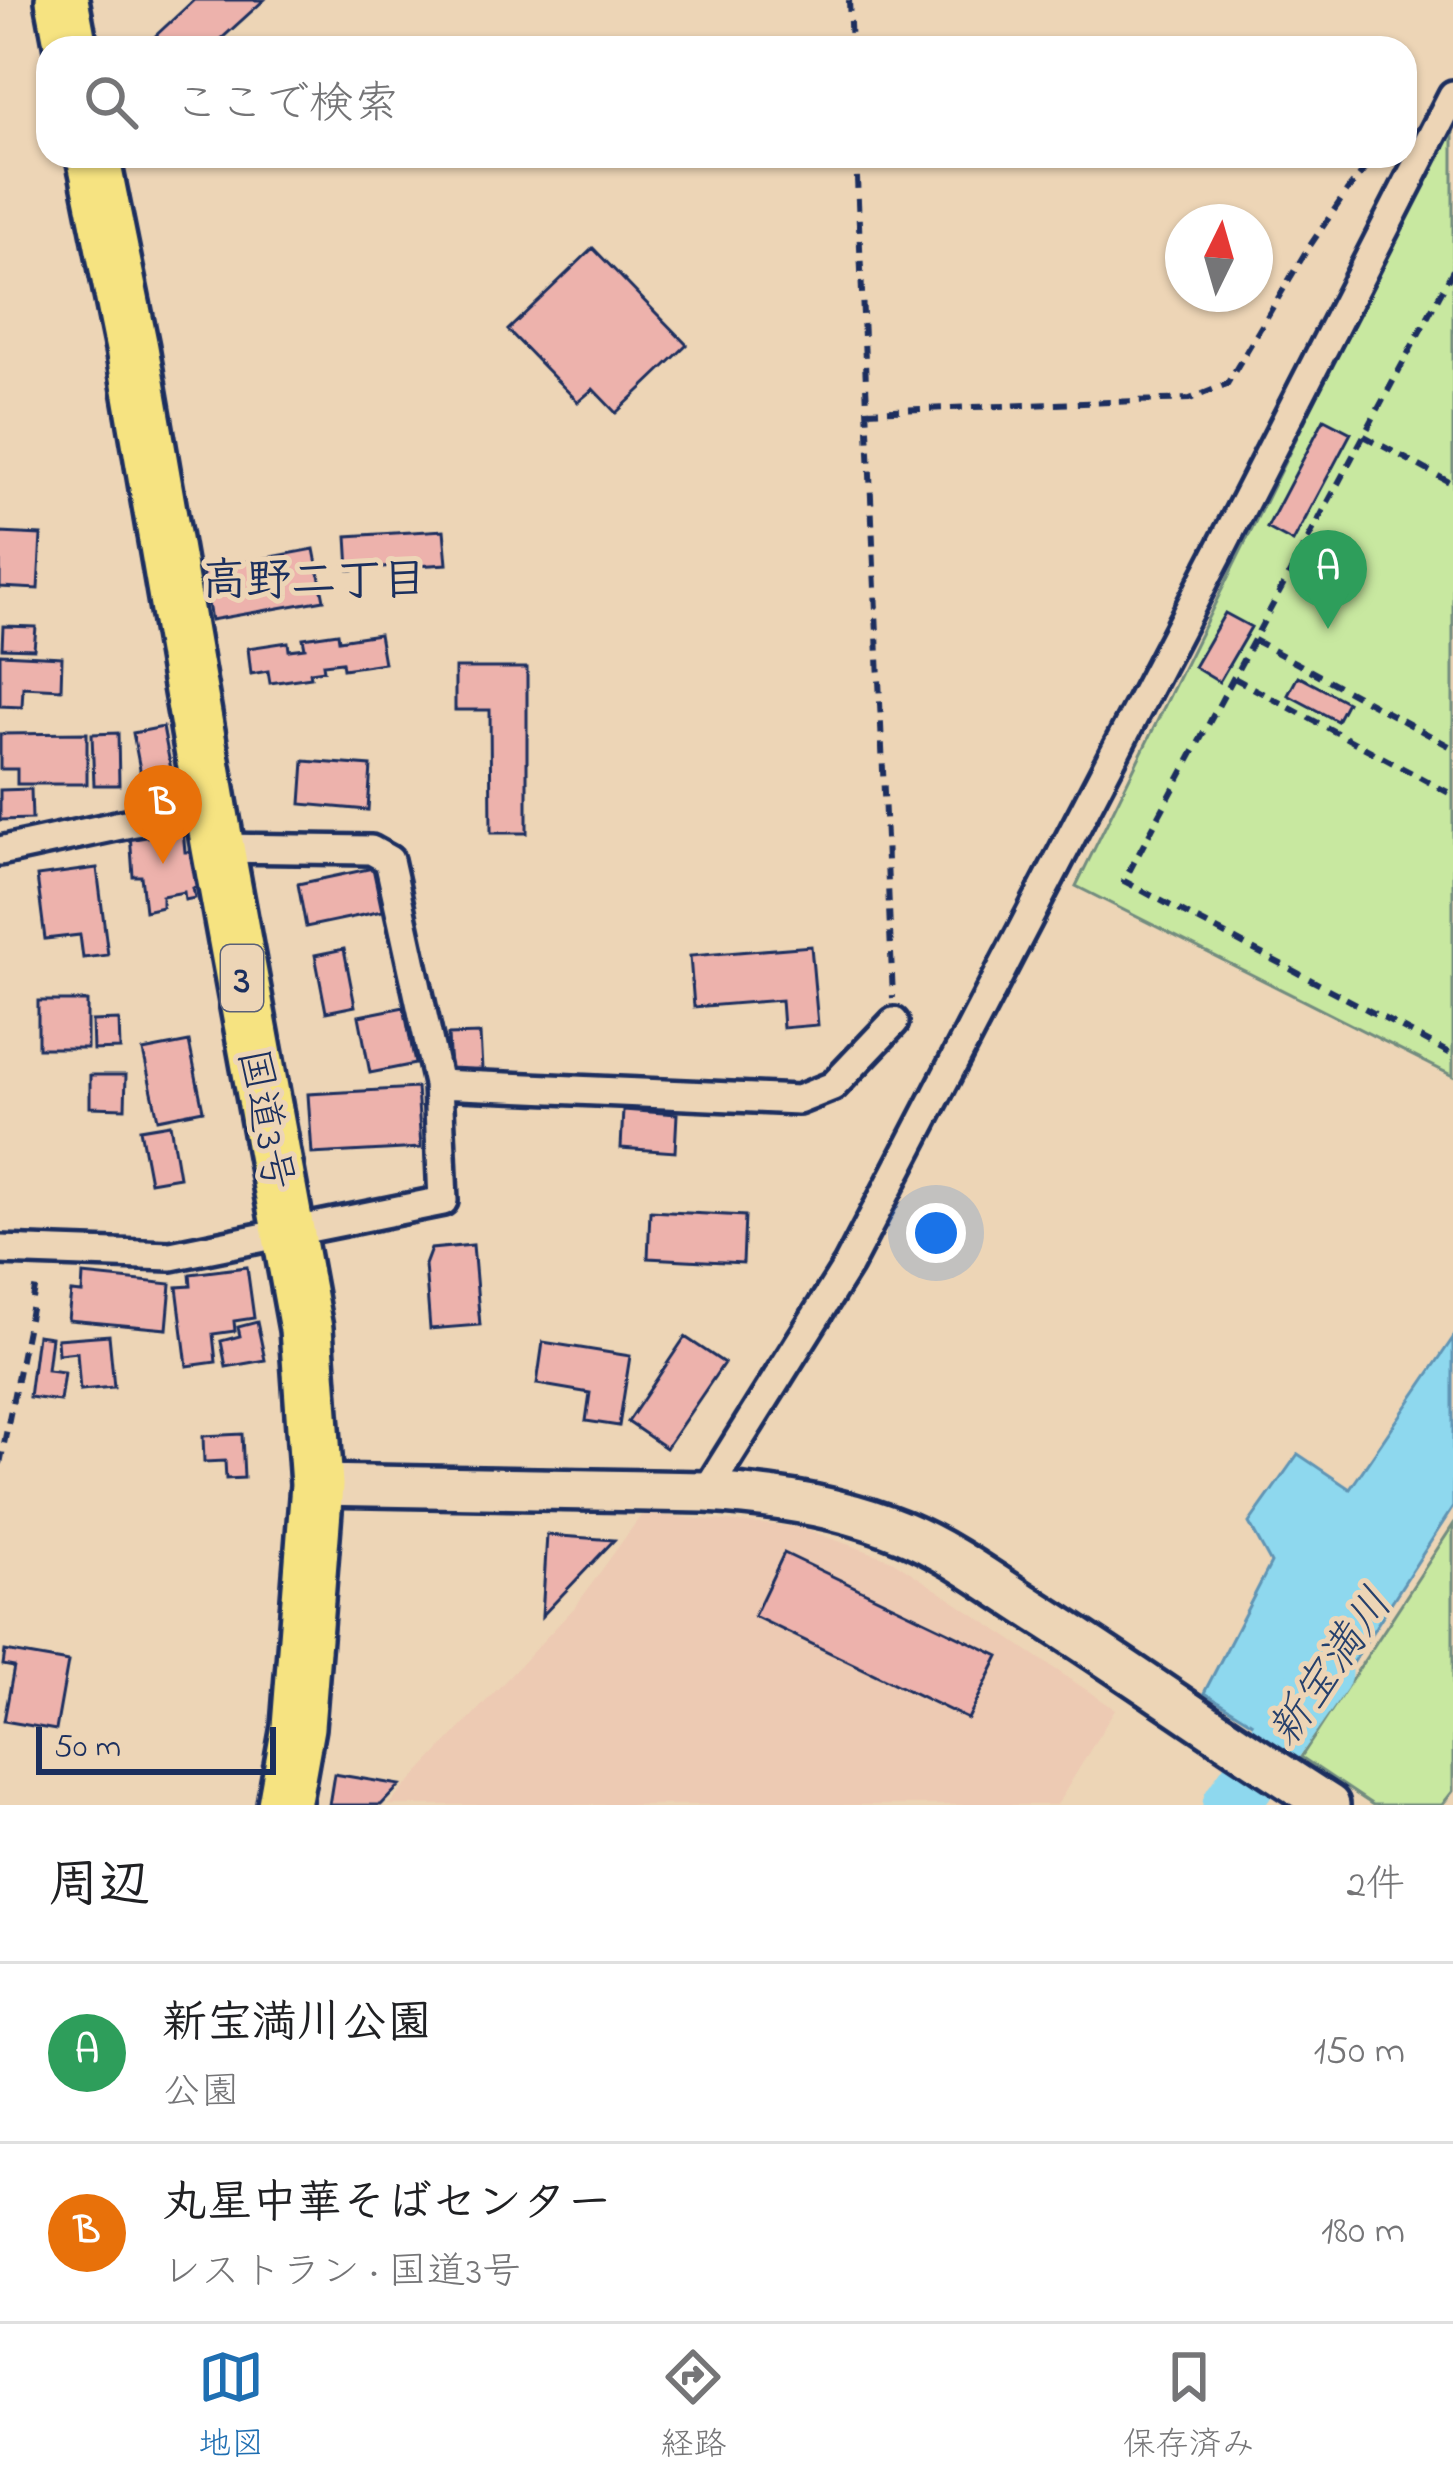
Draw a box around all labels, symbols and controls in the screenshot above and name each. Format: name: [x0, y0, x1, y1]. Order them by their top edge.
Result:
search box: [36, 36, 1417, 168]
icon: search: [78, 69, 144, 135]
text: ここで検索: [174, 73, 399, 139]
north arrow: [1165, 204, 1273, 312]
pin: A: [1289, 530, 1367, 629]
district label: 高野二丁目: [201, 550, 427, 616]
pin: B: [124, 765, 202, 864]
road number: 3: [221, 945, 263, 1011]
street label: 国道3号: [220, 1044, 307, 1196]
your location: [906, 1203, 966, 1263]
water label: 新宝満川: [1253, 1576, 1411, 1762]
scale bar: [36, 1721, 276, 1774]
text: 50 m: [54, 1724, 121, 1772]
text: 周辺: [48, 1850, 150, 1925]
text: 2件: [1347, 1858, 1405, 1915]
text: 新宝満川公園: [162, 1992, 432, 2058]
text: A: [75, 2024, 99, 2081]
text: 150 m: [1313, 2024, 1405, 2081]
text: 公園: [162, 2065, 240, 2122]
text: 丸星中華そばセンター: [162, 2172, 612, 2238]
text: B: [74, 2204, 100, 2261]
text: 180 m: [1321, 2204, 1405, 2261]
text: レストラン · 国道3号: [162, 2245, 521, 2302]
tab: 地図: [198, 2344, 264, 2470]
tab: 経路: [660, 2344, 726, 2470]
tab: 保存済み: [1123, 2344, 1255, 2470]

